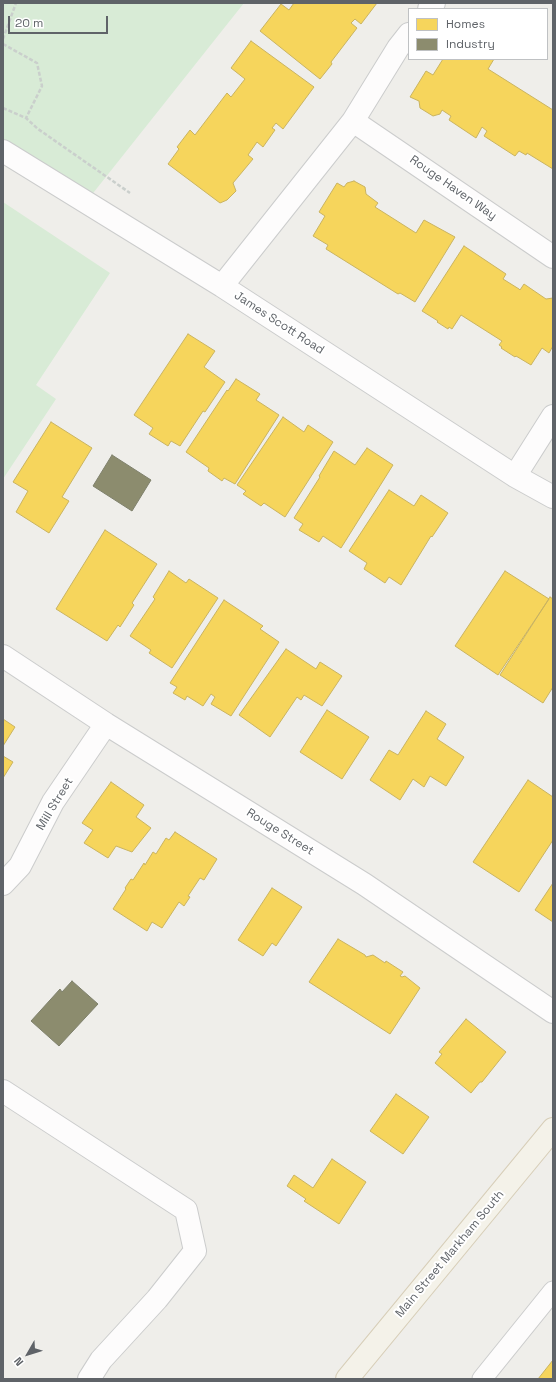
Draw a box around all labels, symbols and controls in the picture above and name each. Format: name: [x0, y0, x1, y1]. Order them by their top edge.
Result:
scale bar: [10, 8, 110, 34]
legend: [408, 8, 548, 60]
text: 20 m: [15, 15, 43, 31]
text: Homes: [446, 16, 485, 32]
text: Industry: [446, 36, 495, 52]
street label: Rouge Haven Way: [407, 153, 499, 223]
street label: James Scott Road: [231, 289, 327, 357]
street label: Mill Street: [34, 775, 76, 833]
street label: Rouge Street: [244, 806, 316, 858]
street label: Main Street Markham South: [393, 1188, 507, 1320]
north arrow: [8, 1334, 48, 1374]
text: N: [11, 1354, 26, 1369]

